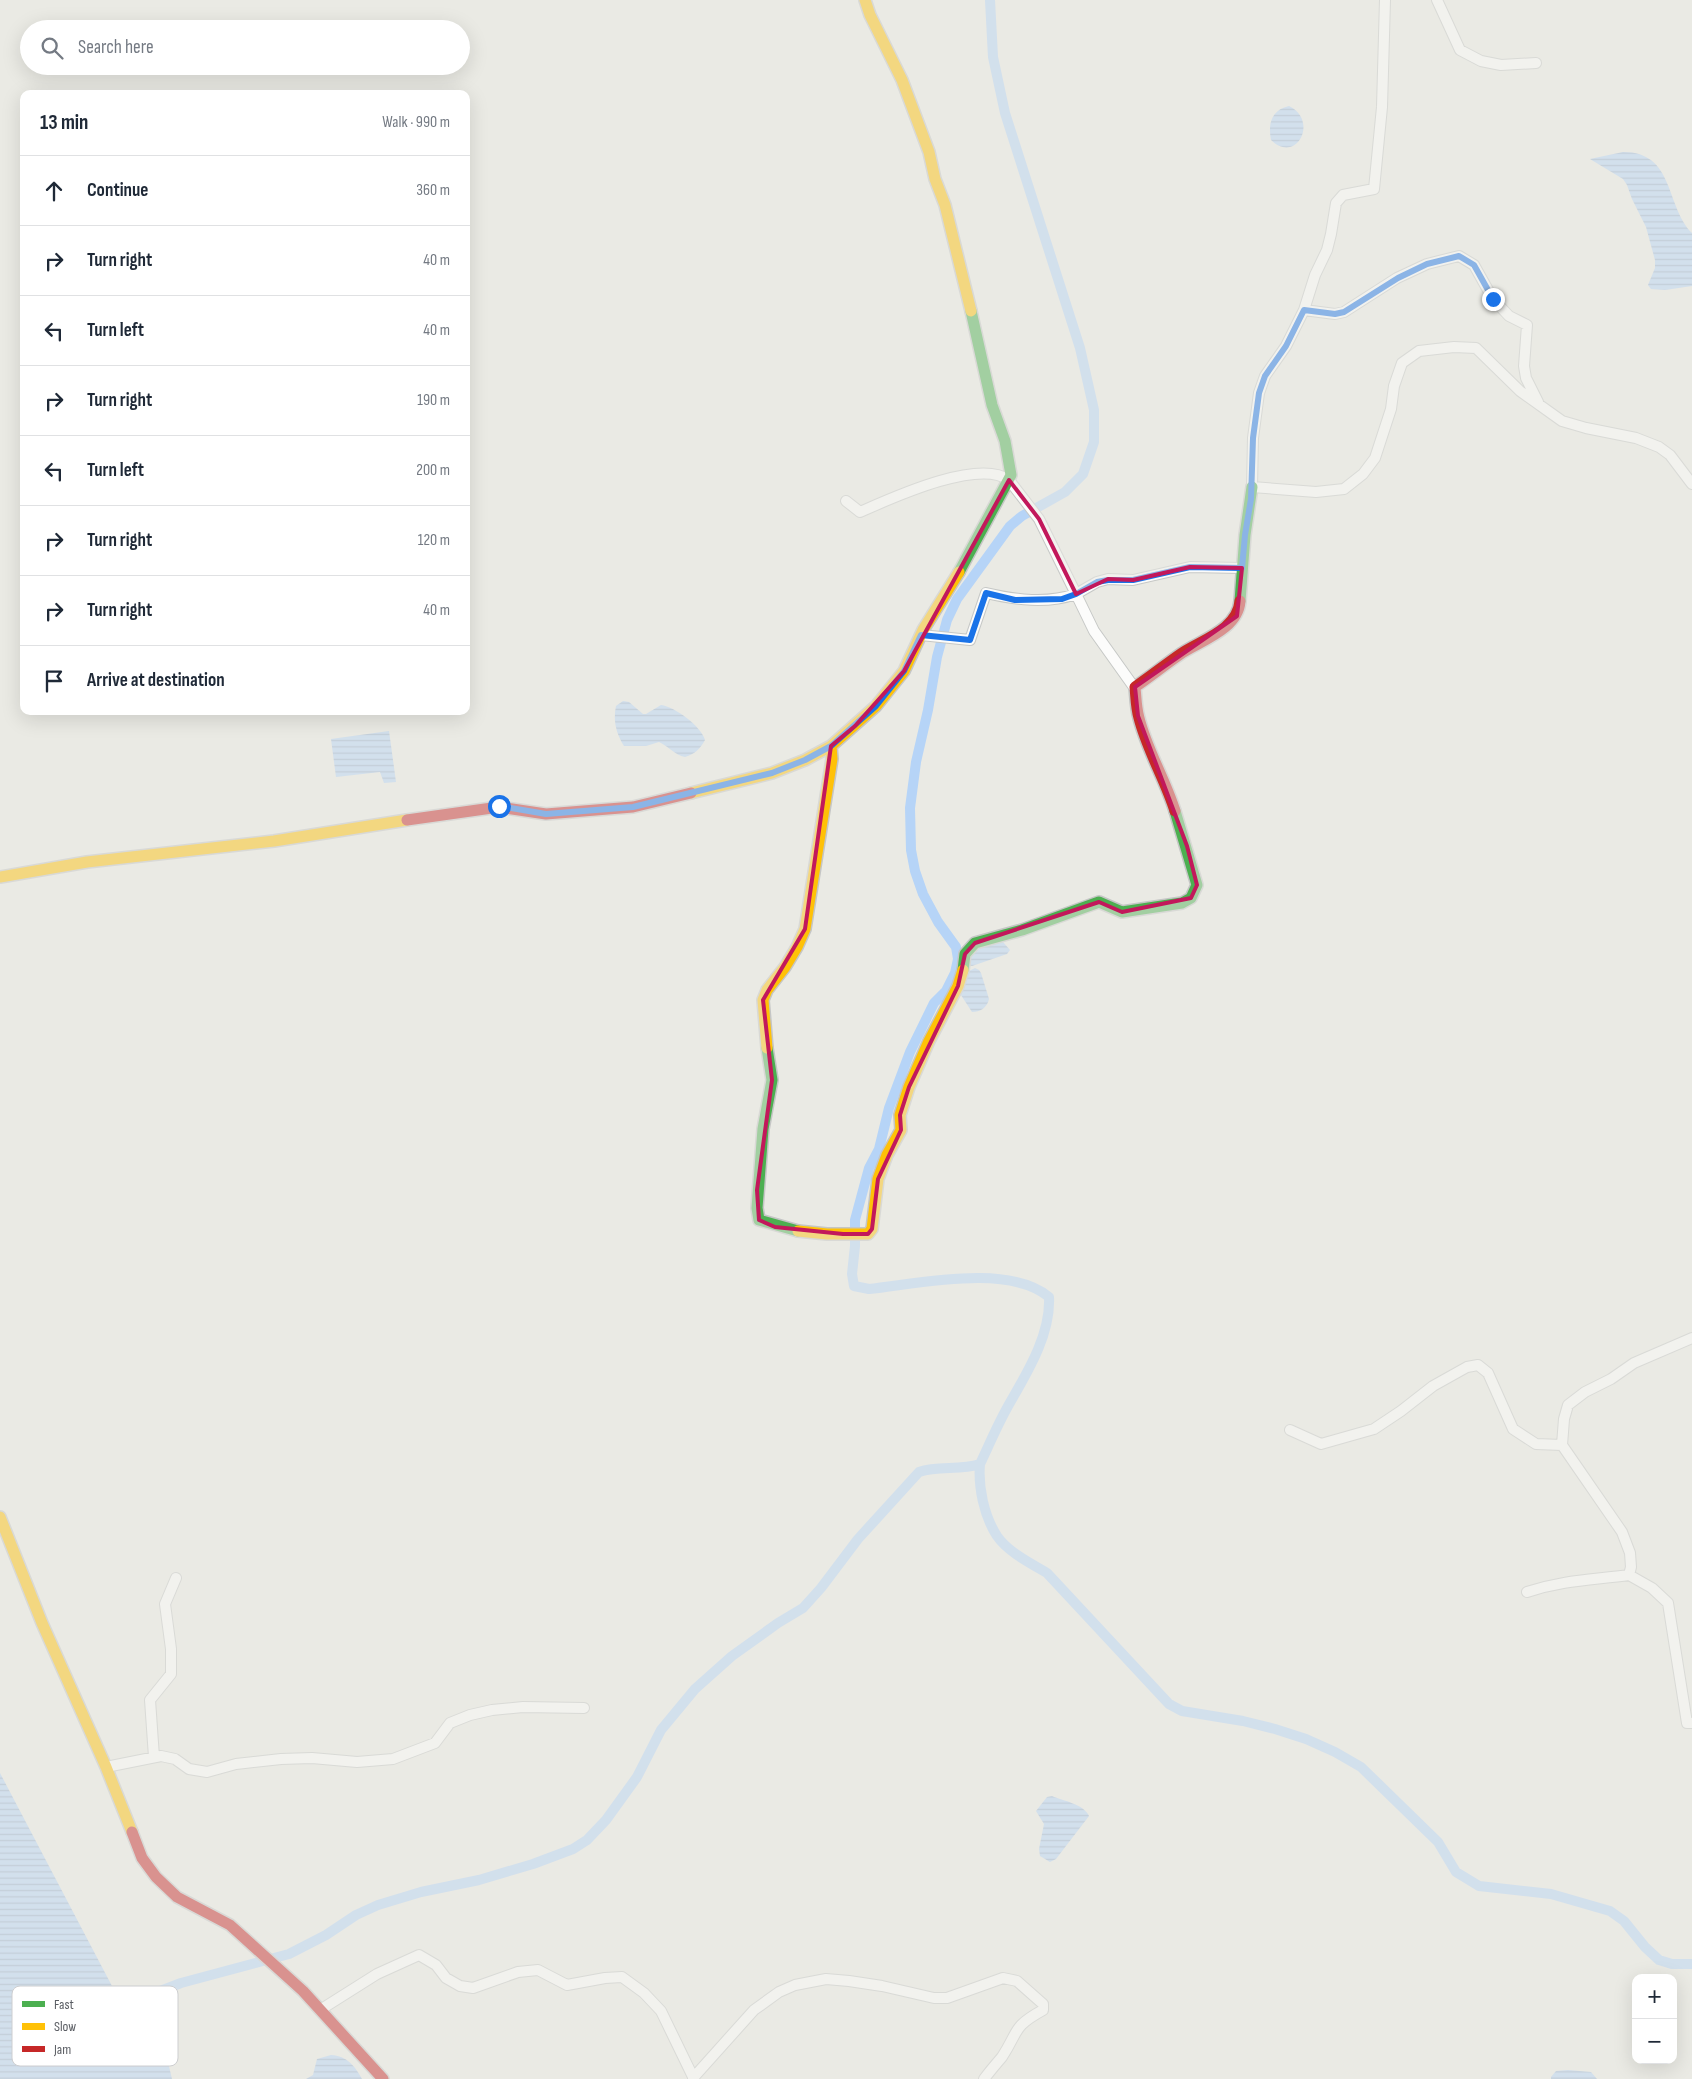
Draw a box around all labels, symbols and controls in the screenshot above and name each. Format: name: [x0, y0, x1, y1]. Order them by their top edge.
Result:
search box: [20, 20, 470, 75]
icon: search: [38, 34, 66, 62]
text: Search here: [78, 36, 154, 59]
text: 13 min: [40, 110, 88, 135]
text: Walk · 990 m: [382, 113, 450, 132]
icon: ahead: [40, 177, 68, 205]
text: Continue: [87, 179, 148, 202]
text: 360 m: [416, 181, 450, 200]
icon: right: [40, 247, 68, 275]
text: Turn right: [87, 249, 152, 272]
text: 40 m: [423, 251, 450, 270]
route end: [1482, 288, 1505, 311]
icon: left: [40, 317, 68, 345]
text: Turn left: [87, 319, 144, 342]
text: 40 m: [423, 321, 450, 340]
icon: right: [40, 387, 68, 415]
text: Turn right: [87, 389, 152, 412]
text: 190 m: [417, 391, 450, 410]
icon: left: [40, 457, 68, 485]
text: Turn left: [87, 459, 144, 482]
text: 200 m: [416, 461, 450, 480]
icon: right: [40, 527, 68, 555]
text: Turn right: [87, 529, 152, 552]
text: 120 m: [418, 531, 450, 550]
icon: right: [40, 597, 68, 625]
text: Turn right: [87, 599, 152, 622]
text: 40 m: [423, 601, 450, 620]
icon: arrive: [40, 667, 68, 695]
text: Arrive at destination: [87, 669, 225, 692]
route start: [488, 795, 511, 818]
map controls: [1632, 1974, 1677, 2064]
button: +: [1632, 1974, 1677, 2019]
legend: [12, 1986, 178, 2066]
text: Fast: [54, 1996, 74, 2013]
text: Slow: [54, 2018, 76, 2035]
button: −: [1632, 2019, 1677, 2064]
text: Jam: [53, 2041, 71, 2058]

